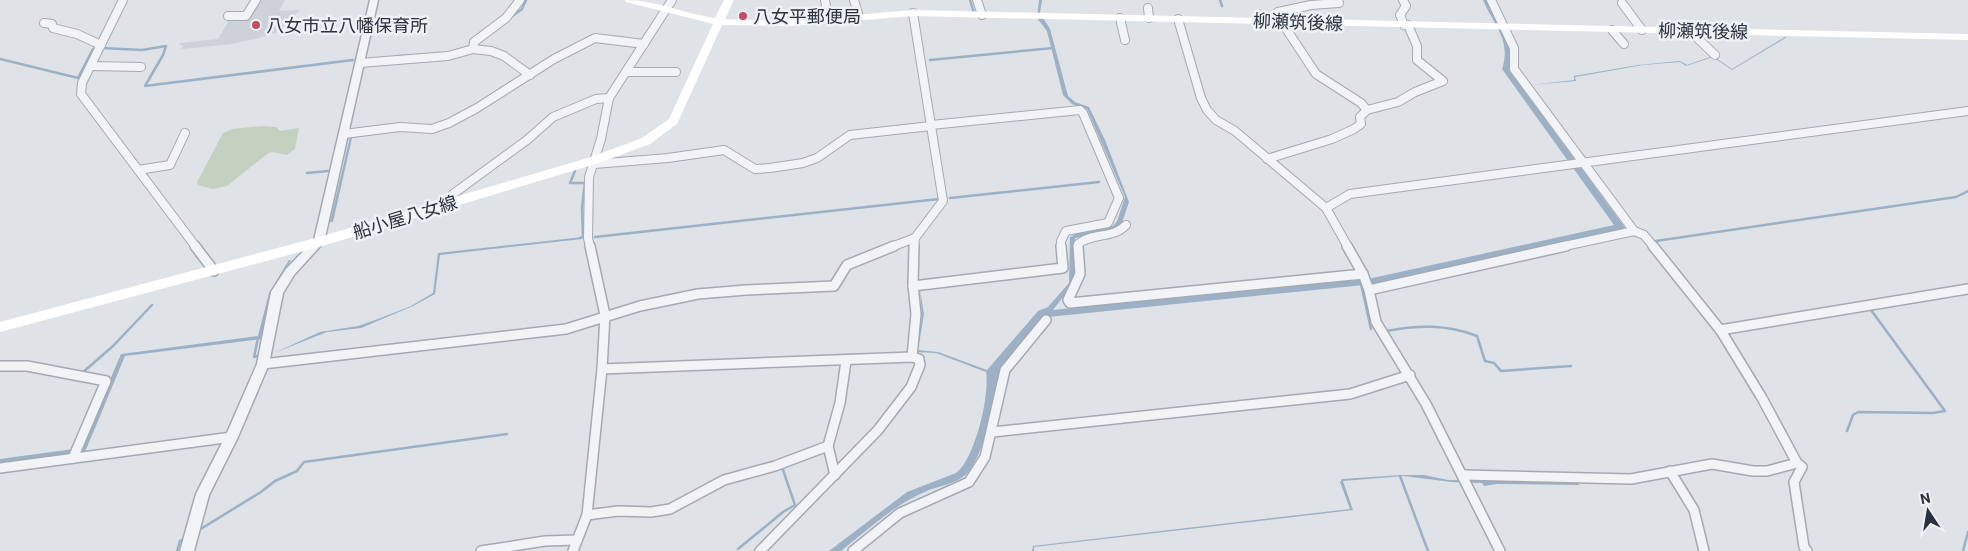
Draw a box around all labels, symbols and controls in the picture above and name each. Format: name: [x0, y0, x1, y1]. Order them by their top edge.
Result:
place label: 八女平郵便局: [753, 6, 861, 27]
marker: 八女平郵便局: [737, 10, 749, 22]
street label: 柳瀬筑後線: [1253, 10, 1343, 34]
place label: 八女市立八幡保育所: [266, 15, 428, 36]
marker: 八女市立八幡保育所: [250, 19, 262, 31]
street label: 柳瀬筑後線: [1658, 20, 1748, 42]
street label: 船小屋八女線: [350, 191, 460, 243]
north arrow: [1903, 486, 1953, 536]
text: N: [1919, 489, 1932, 507]

